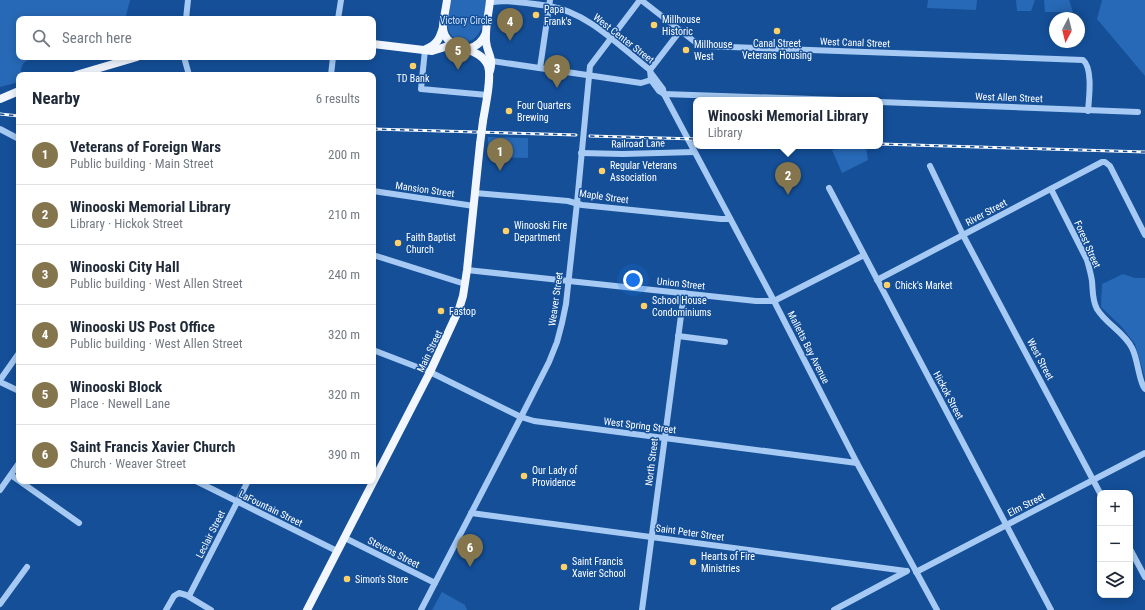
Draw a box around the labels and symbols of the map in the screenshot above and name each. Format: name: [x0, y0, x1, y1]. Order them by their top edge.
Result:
place label: Papa Frank's: [544, 4, 572, 27]
pin: 4: [497, 8, 523, 41]
marker: Papa Frank's: [531, 10, 541, 20]
street label: West Center Street: [591, 11, 656, 65]
north arrow: [1049, 12, 1085, 48]
place label: Millhouse Historic: [662, 14, 701, 37]
park label: Victory Circle: [440, 15, 493, 26]
marker: Millhouse Historic: [649, 20, 659, 30]
marker: Canal Street Veterans Housing: [772, 26, 782, 36]
street label: West Canal Street: [820, 36, 890, 49]
pin: 5: [445, 37, 471, 70]
place label: Canal Street Veterans Housing: [742, 38, 812, 61]
place label: Millhouse West: [694, 39, 733, 62]
marker: Millhouse West: [681, 45, 691, 55]
pin: 3: [544, 55, 570, 88]
marker: TD Bank: [408, 61, 418, 71]
place label: TD Bank: [397, 73, 430, 84]
street label: West Allen Street: [975, 91, 1043, 104]
place label: Four Quarters Brewing: [517, 100, 572, 123]
marker: Four Quarters Brewing: [504, 106, 514, 116]
pin: 1: [487, 138, 513, 171]
street label: Railroad Lane: [611, 138, 665, 149]
place label: Regular Veterans Association: [610, 160, 677, 183]
pin: 2: [775, 162, 801, 195]
marker: Regular Veterans Association: [597, 166, 607, 176]
street label: Mansion Street: [395, 180, 455, 199]
street label: Maple Street: [578, 188, 629, 205]
street label: River Street: [964, 197, 1009, 228]
street label: Forest Street: [1072, 219, 1103, 270]
place label: Winooski Fire Department: [514, 220, 568, 243]
marker: Winooski Fire Department: [501, 226, 511, 236]
place label: Faith Baptist Church: [406, 232, 456, 255]
marker: Faith Baptist Church: [393, 238, 403, 248]
your location: [623, 270, 643, 290]
street label: Weaver Street: [546, 271, 565, 327]
street label: Union Street: [656, 275, 706, 291]
marker: Chick's Market: [882, 280, 892, 290]
place label: Chick's Market: [895, 280, 953, 291]
place label: School House Condominiums: [652, 295, 712, 318]
marker: School House Condominiums: [639, 301, 649, 311]
marker: Fastop: [436, 306, 446, 316]
place label: Fastop: [449, 306, 476, 317]
street label: Malletts Bay Avenue: [786, 309, 832, 386]
street label: Main Street: [415, 328, 444, 374]
street label: West Street: [1025, 337, 1056, 382]
street label: Hickok Street: [931, 369, 966, 421]
street label: West Spring Street: [603, 416, 677, 435]
street label: North Street: [643, 438, 660, 487]
place label: Our Lady of Providence: [532, 465, 578, 488]
marker: Our Lady of Providence: [519, 471, 529, 481]
street label: LaFountain Street: [237, 488, 304, 529]
street label: Elm Street: [1006, 490, 1047, 519]
street label: Leclair Street: [194, 508, 227, 560]
street label: Saint Peter Street: [655, 522, 725, 543]
pin: 6: [457, 534, 483, 567]
street label: Stevens Street: [366, 535, 422, 570]
place label: Hearts of Fire Ministries: [701, 551, 755, 574]
place label: Saint Francis Xavier School: [572, 556, 626, 579]
marker: Hearts of Fire Ministries: [688, 557, 698, 567]
marker: Saint Francis Xavier School: [559, 562, 569, 572]
marker: Simon's Store: [342, 574, 352, 584]
place label: Simon's Store: [355, 574, 409, 585]

